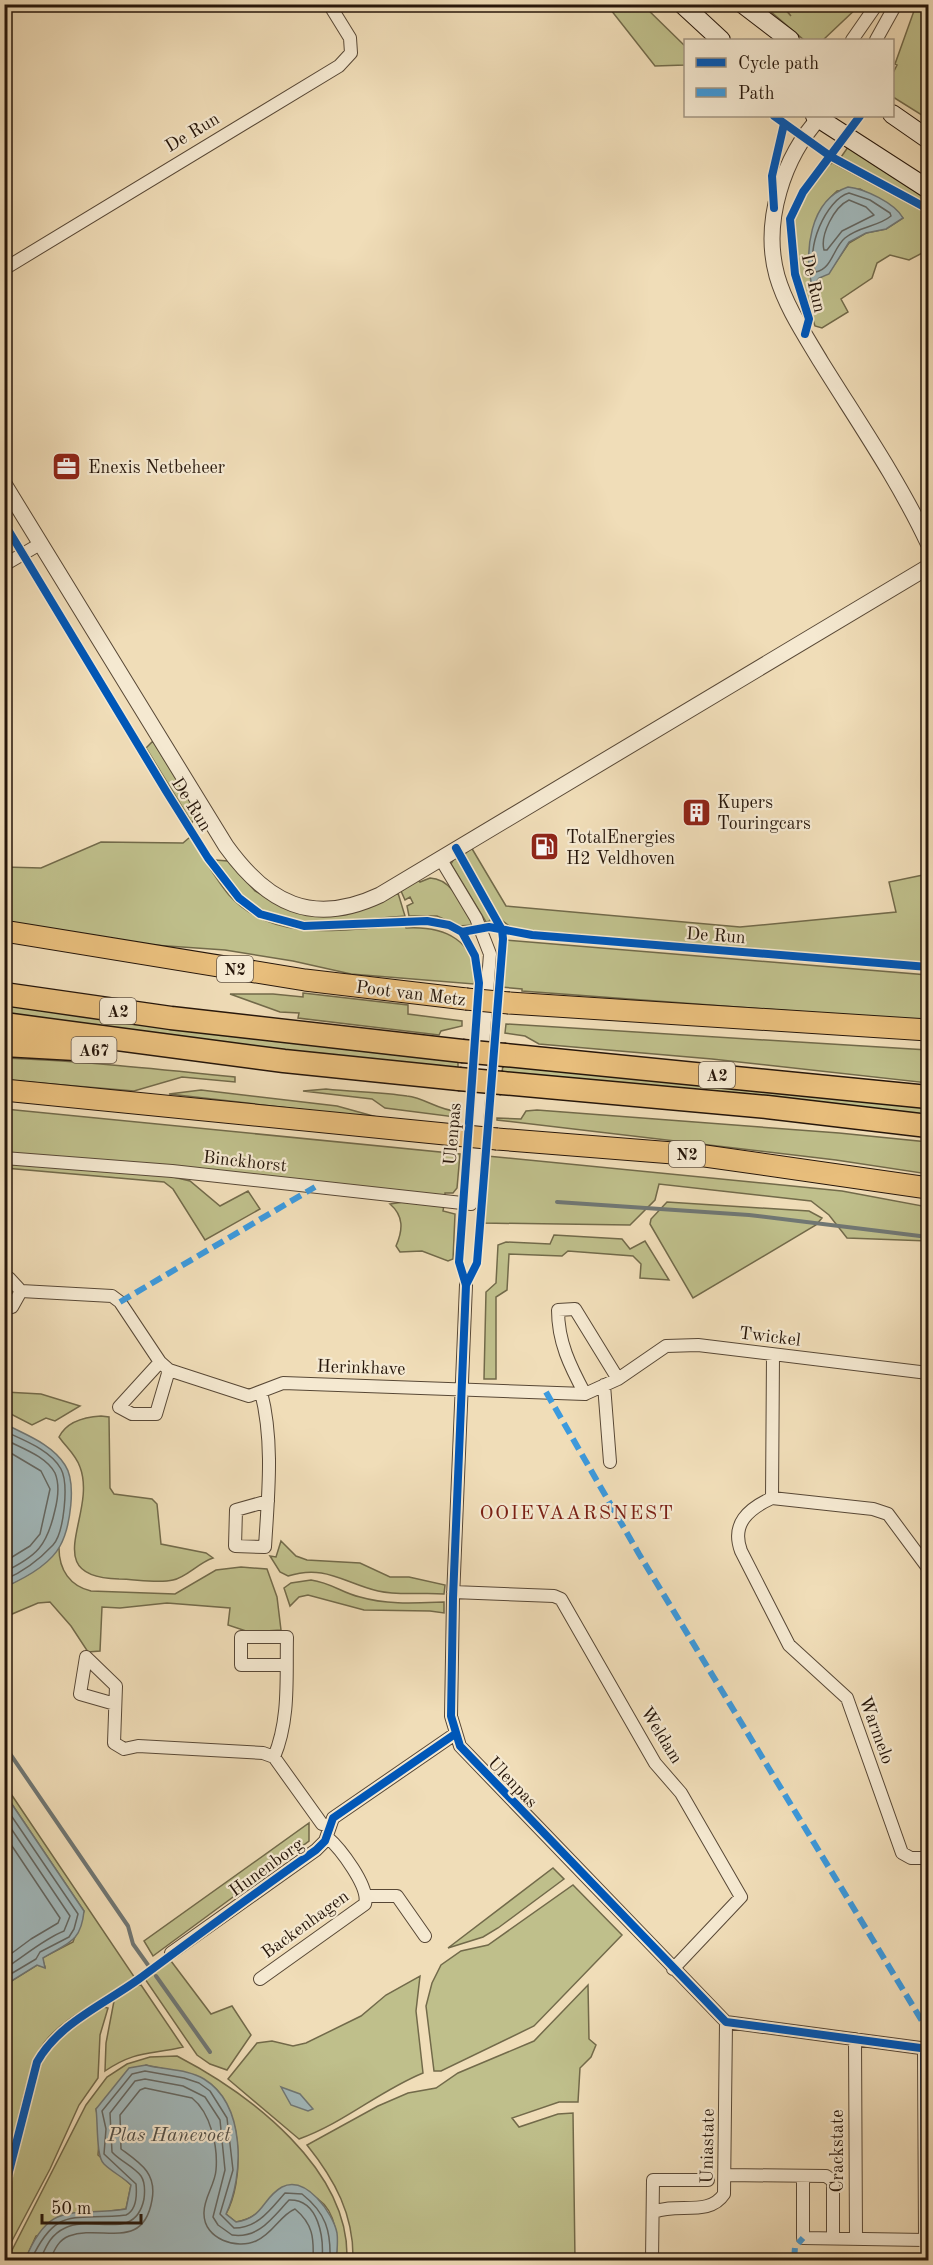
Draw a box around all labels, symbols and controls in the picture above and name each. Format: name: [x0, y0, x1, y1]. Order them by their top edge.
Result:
legend: [684, 39, 894, 117]
text: Cycle path: [738, 55, 819, 73]
text: Path: [738, 85, 775, 103]
street label: De Run: [162, 110, 223, 156]
street label: De Run: [798, 252, 829, 315]
office icon: Enexis Netbeheer: [51, 451, 83, 483]
place label: Enexis Netbeheer: [88, 459, 226, 477]
street label: De Run: [168, 774, 215, 835]
place label: Kupers Touringcars: [717, 794, 811, 833]
building icon: Kupers Touringcars: [680, 796, 712, 828]
place label: TotalEnergies H2 Veldhoven: [566, 829, 675, 868]
fuel station icon: TotalEnergies H2 Veldhoven: [529, 831, 561, 863]
street label: De Run: [686, 925, 747, 947]
road number: N2: [217, 956, 253, 982]
street label: Poot van Metz: [355, 978, 467, 1010]
road number: A2: [100, 998, 136, 1024]
road number: A67: [72, 1037, 116, 1063]
road number: A2: [699, 1062, 735, 1088]
street label: Ulenpas: [441, 1102, 465, 1166]
road number: N2: [669, 1141, 705, 1167]
street label: Binckhorst: [202, 1149, 288, 1175]
street label: Twickel: [738, 1324, 802, 1350]
street label: Herinkhave: [316, 1357, 406, 1379]
district label: OOIEVAARSNEST: [480, 1504, 674, 1524]
street label: Warmelo: [856, 1694, 897, 1767]
street label: Weldam: [637, 1704, 686, 1767]
street label: Ulenpas: [484, 1754, 541, 1812]
street label: Hunenborg: [226, 1835, 307, 1901]
street label: Backenhagen: [259, 1887, 353, 1962]
street label: Uniastate: [698, 2108, 718, 2184]
street label: Crackstate: [829, 2109, 847, 2193]
water label: Plas Hanevoet: [106, 2126, 231, 2146]
scale bar: [42, 2187, 141, 2225]
text: 50 m: [51, 2200, 91, 2218]

